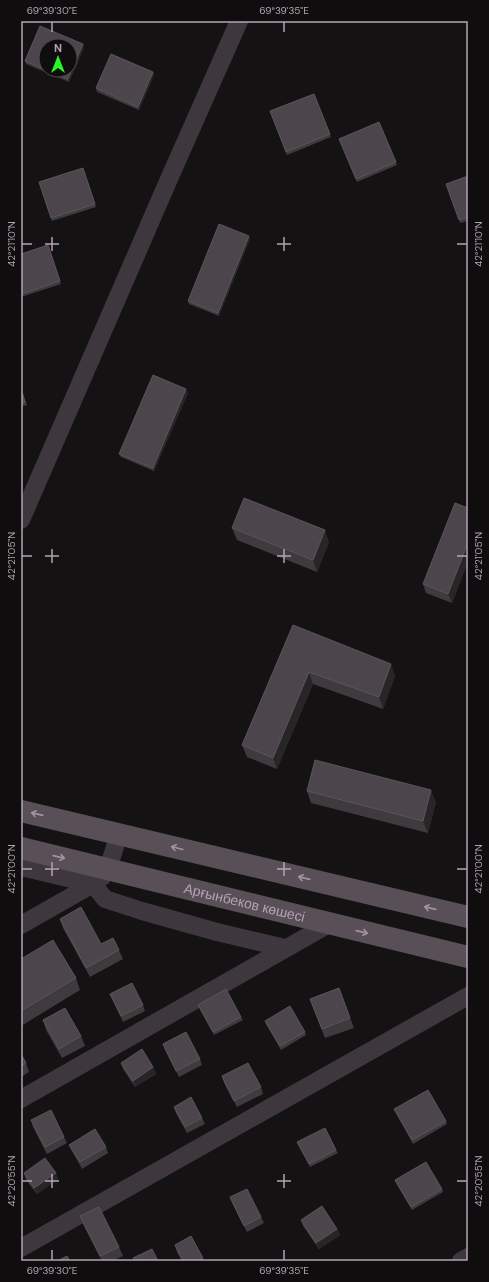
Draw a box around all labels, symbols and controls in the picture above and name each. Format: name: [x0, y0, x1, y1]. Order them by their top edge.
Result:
text: 69°39'30"E: [27, 4, 78, 17]
text: 69°39'35"E: [259, 4, 309, 17]
north arrow: [38, 38, 78, 78]
text: N: [54, 41, 62, 55]
text: 42°21'10"N: [5, 221, 18, 267]
text: 42°21'10"N: [472, 221, 485, 267]
text: 42°21'05"N: [5, 532, 18, 580]
text: 42°21'05"N: [472, 532, 485, 580]
one-way arrow: [31, 810, 44, 818]
one-way arrow: [171, 843, 184, 851]
text: 42°21'00"N: [5, 844, 18, 894]
text: 42°21'00"N: [472, 844, 485, 894]
one-way arrow: [52, 854, 65, 862]
one-way arrow: [297, 873, 310, 881]
street label: Арғынбеков көшесі: [182, 879, 307, 926]
one-way arrow: [424, 904, 437, 911]
one-way arrow: [355, 928, 368, 936]
text: 42°20'55"N: [5, 1155, 18, 1206]
text: 42°20'55"N: [472, 1155, 485, 1206]
text: 69°39'30"E: [27, 1264, 78, 1277]
text: 69°39'35"E: [259, 1264, 309, 1277]

